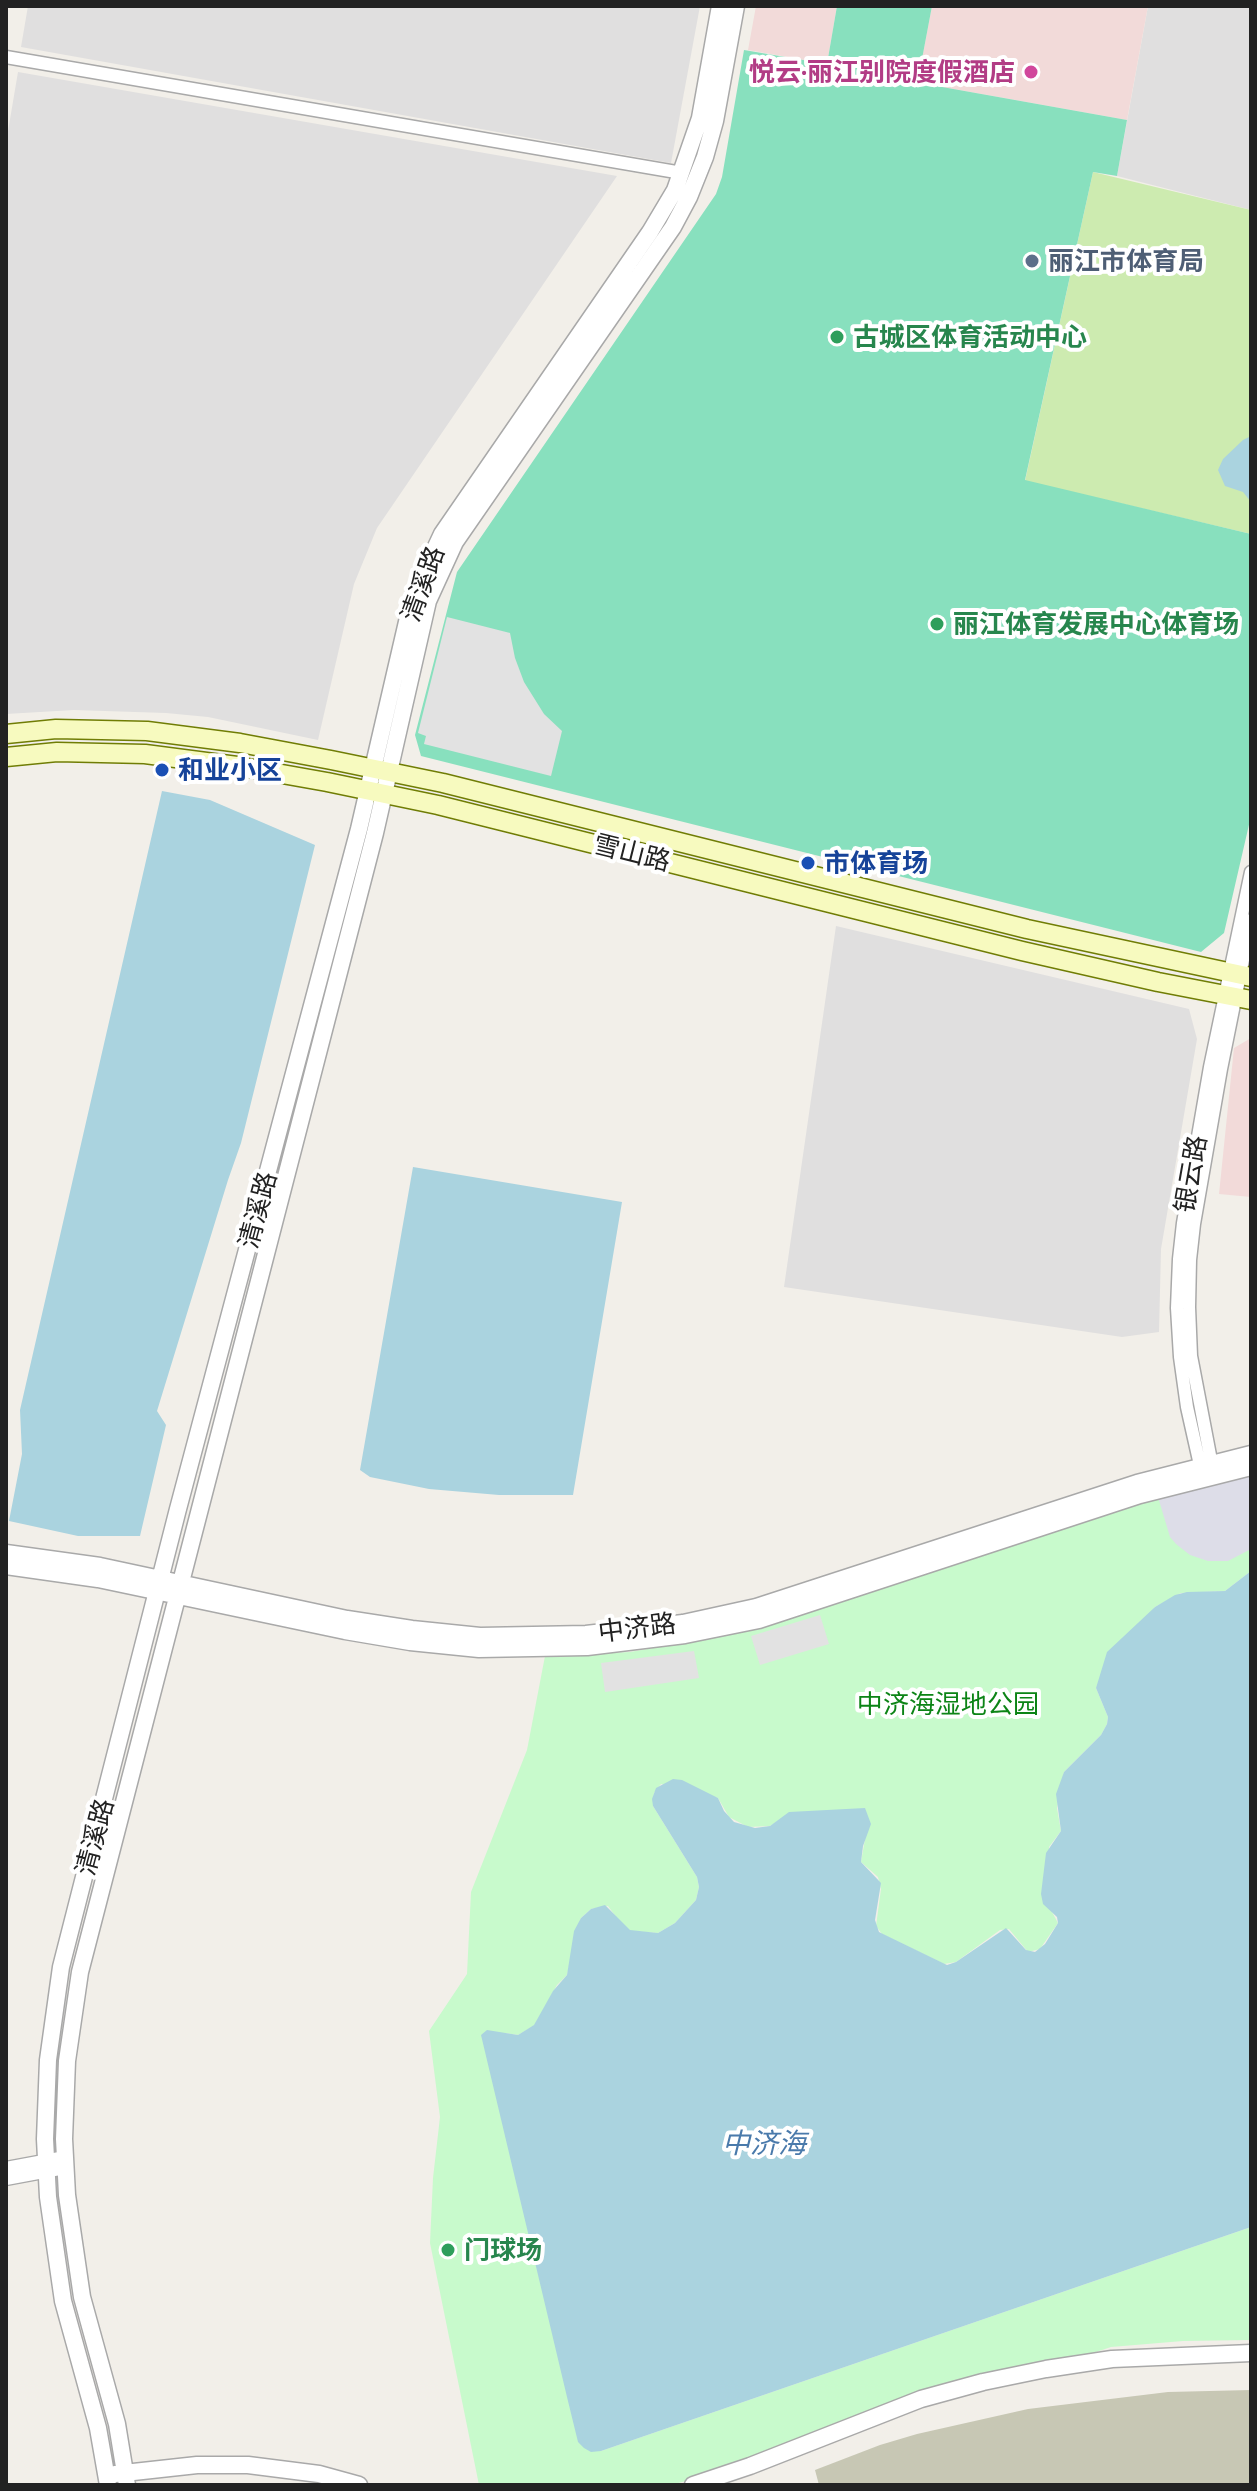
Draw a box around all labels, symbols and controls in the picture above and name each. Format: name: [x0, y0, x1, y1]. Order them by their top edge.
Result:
place label: 悦云·丽江别院度假酒店: [749, 56, 1015, 88]
marker: 悦云·丽江别院度假酒店: [1022, 63, 1040, 81]
place label: 丽江市体育局: [1048, 245, 1204, 277]
marker: 丽江市体育局: [1023, 252, 1041, 270]
place label: 古城区体育活动中心: [853, 321, 1087, 353]
marker: 古城区体育活动中心: [828, 328, 846, 346]
street label: 清溪路: [395, 542, 451, 626]
place label: 丽江体育发展中心体育场: [953, 608, 1239, 640]
marker: 丽江体育发展中心体育场: [928, 615, 946, 633]
place label: 和业小区: [178, 754, 282, 786]
marker: 和业小区: [153, 761, 171, 779]
street label: 雪山路: [590, 828, 674, 878]
place label: 市体育场: [824, 847, 928, 879]
marker: 市体育场: [799, 854, 817, 872]
street label: 银云路: [1169, 1133, 1213, 1215]
street label: 清溪路: [233, 1168, 283, 1252]
street label: 中济路: [596, 1608, 678, 1648]
park label: 中济海湿地公园: [857, 1688, 1039, 1720]
street label: 清溪路: [70, 1795, 120, 1879]
water label: 中济海: [722, 2127, 806, 2161]
place label: 门球场: [464, 2234, 542, 2266]
marker: 门球场: [439, 2241, 457, 2259]

